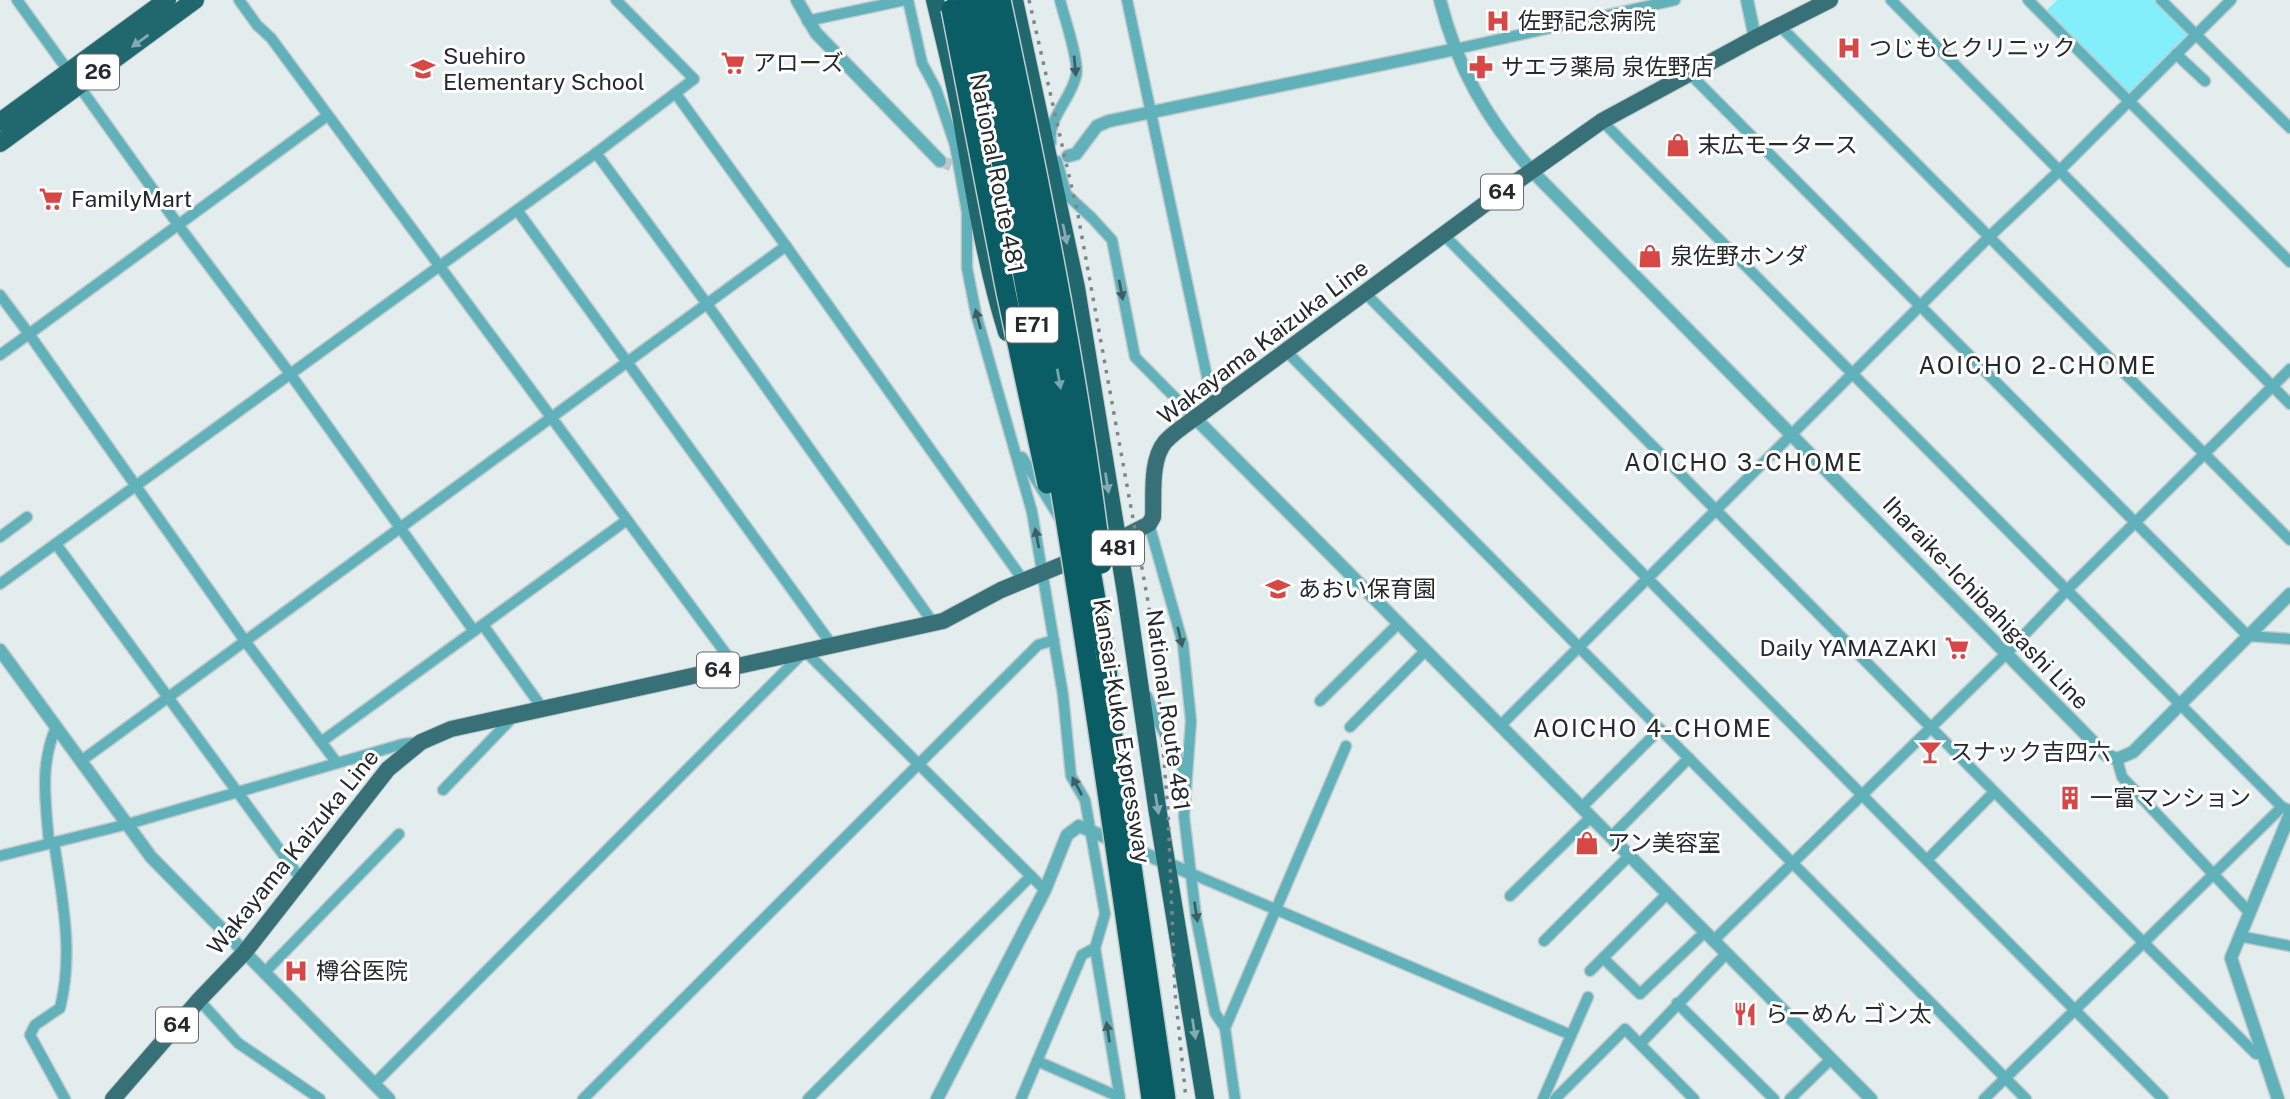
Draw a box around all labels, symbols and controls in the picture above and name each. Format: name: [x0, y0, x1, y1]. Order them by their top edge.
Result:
hospital icon: 佐野記念病院: [1484, 7, 1512, 35]
place label: 佐野記念病院: [1518, 7, 1656, 34]
one-way arrow: [131, 33, 149, 47]
hospital icon: つじもとクリニック: [1835, 34, 1863, 62]
place label: つじもとクリニック: [1869, 34, 2076, 61]
place label: Suehiro Elementary School: [443, 42, 645, 95]
supermarket icon: アローズ: [719, 49, 747, 77]
place label: アローズ: [753, 49, 844, 76]
pharmacy icon: サエラ薬局 泉佐野店: [1467, 53, 1495, 81]
place label: サエラ薬局 泉佐野店: [1501, 53, 1714, 80]
road number: 26: [77, 55, 119, 90]
school or university icon: Suehiro Elementary School: [409, 55, 437, 83]
one-way arrow: [1070, 55, 1081, 77]
street label: National Route 481: [965, 71, 1030, 275]
shop icon: 末広モータース: [1664, 131, 1692, 159]
place label: 末広モータース: [1698, 131, 1858, 158]
road number: 64: [1481, 174, 1523, 210]
supermarket icon: FamilyMart: [37, 185, 65, 213]
place label: FamilyMart: [71, 185, 192, 212]
one-way arrow: [1060, 223, 1071, 245]
shop icon: 泉佐野ホンダ: [1636, 242, 1664, 270]
place label: 泉佐野ホンダ: [1670, 242, 1808, 269]
street label: Wakayama Kaizuka Line: [1152, 254, 1373, 429]
one-way arrow: [1116, 279, 1127, 301]
one-way arrow: [972, 307, 983, 329]
road number: E71: [1006, 308, 1058, 342]
district label: AOICHO 2-CHOME: [1919, 351, 2158, 379]
one-way arrow: [1053, 368, 1064, 390]
district label: AOICHO 3-CHOME: [1624, 448, 1864, 476]
one-way arrow: [1102, 472, 1113, 494]
street label: Iharaike-Ichibahigashi Line: [1878, 491, 2095, 715]
one-way arrow: [1031, 527, 1042, 549]
road number: 481: [1092, 530, 1144, 566]
school or university icon: あおい保育園: [1264, 575, 1292, 603]
place label: あおい保育園: [1298, 575, 1436, 602]
street label: Kansai-Kuko Expressway: [1088, 597, 1157, 865]
street label: National Route 481: [1141, 608, 1196, 812]
one-way arrow: [1175, 626, 1186, 648]
place label: Daily YAMAZAKI: [1760, 634, 1937, 661]
supermarket icon: Daily YAMAZAKI: [1943, 634, 1971, 662]
road number: 64: [697, 652, 739, 688]
district label: AOICHO 4-CHOME: [1533, 714, 1773, 742]
bar icon: スナック吉四六: [1916, 738, 1944, 766]
place label: スナック吉四六: [1950, 738, 2111, 765]
street label: Wakayama Kaizuka Line: [201, 744, 384, 960]
one-way arrow: [1071, 776, 1083, 796]
building icon: 一富マンション: [2056, 784, 2084, 812]
place label: 一富マンション: [2090, 784, 2251, 811]
one-way arrow: [1152, 793, 1163, 815]
shop icon: アン美容室: [1573, 829, 1601, 857]
place label: アン美容室: [1607, 829, 1721, 856]
one-way arrow: [1191, 901, 1202, 923]
hospital icon: 樽谷医院: [282, 957, 310, 985]
place label: 樽谷医院: [316, 957, 408, 984]
restaurant icon: らーめん ゴン太: [1731, 1000, 1759, 1028]
place label: らーめん ゴン太: [1765, 1000, 1932, 1027]
road number: 64: [156, 1007, 198, 1042]
one-way arrow: [1189, 1018, 1200, 1040]
one-way arrow: [1102, 1021, 1113, 1043]

